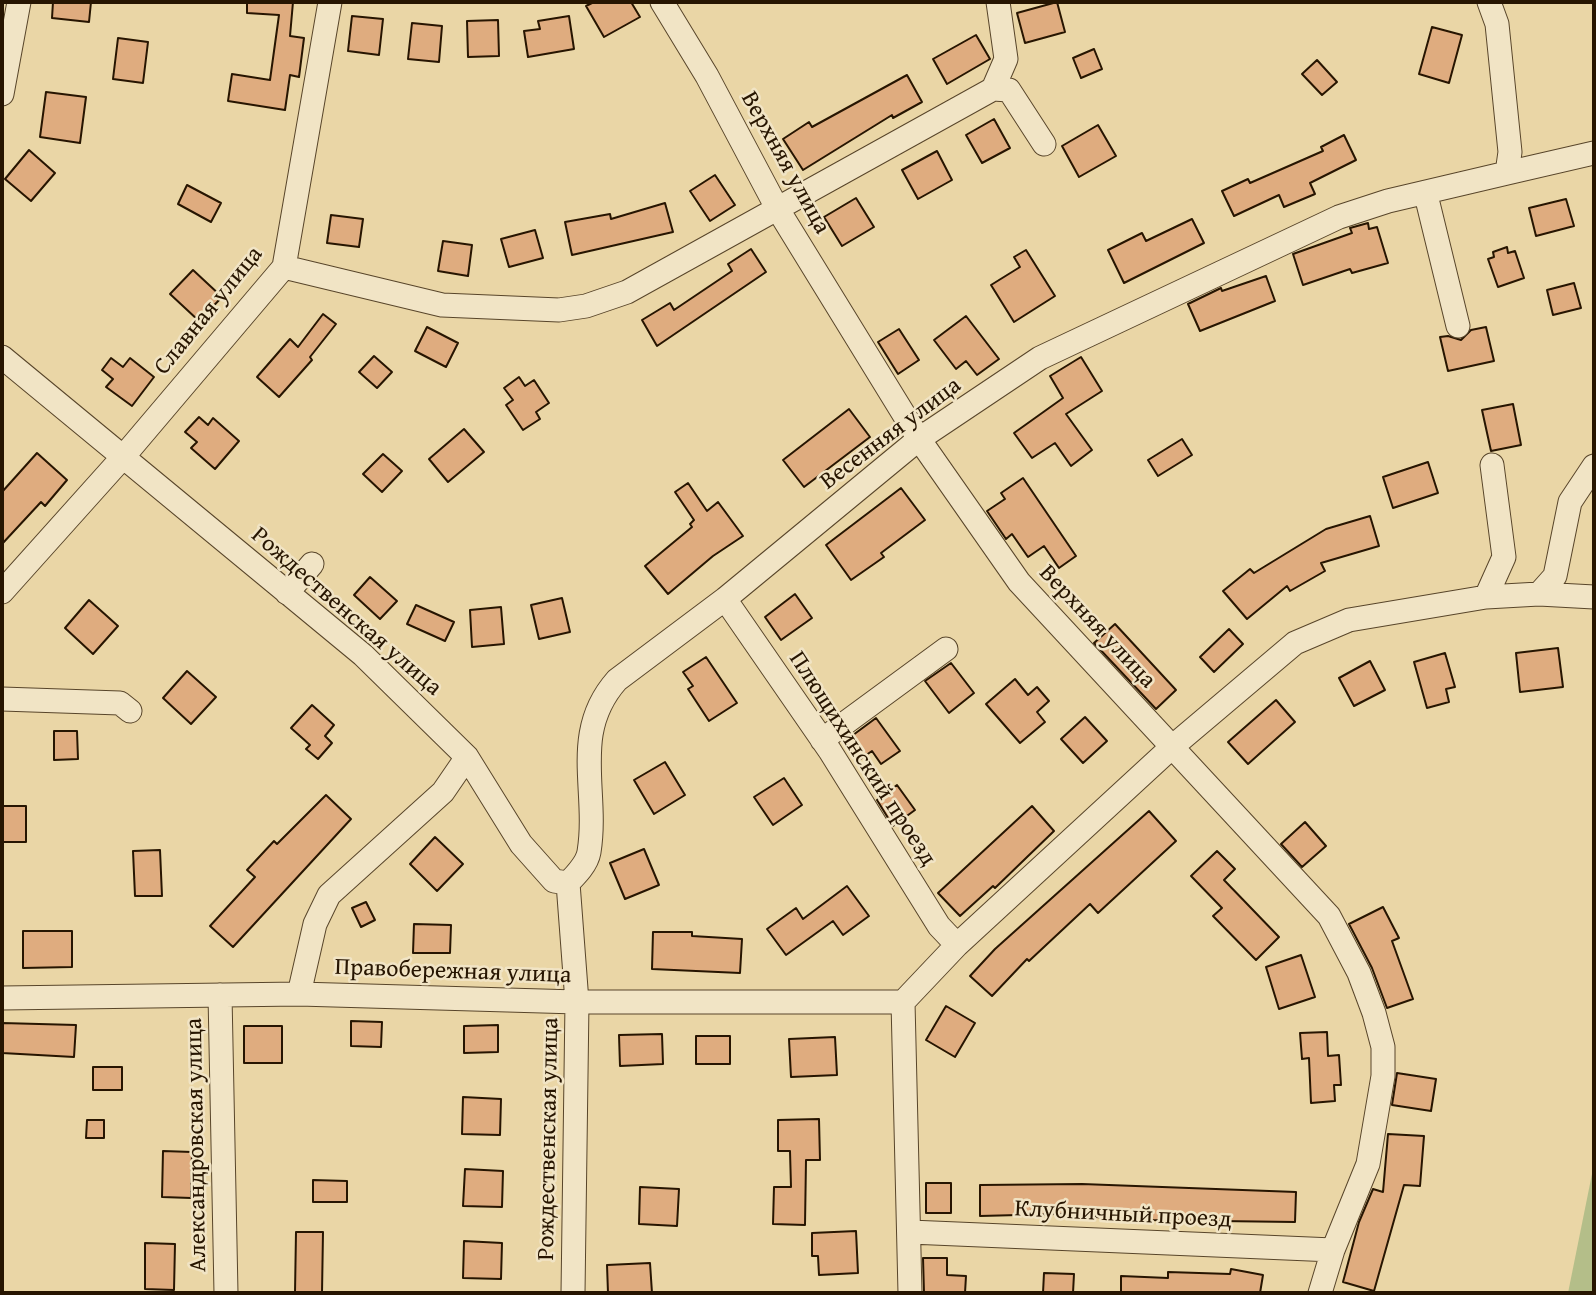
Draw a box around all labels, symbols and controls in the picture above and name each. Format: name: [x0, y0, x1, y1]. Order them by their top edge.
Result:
street label: Верхняя улица: [734, 87, 836, 239]
street label: Славная улица: [148, 241, 270, 381]
street label: Весенняя улица: [815, 372, 967, 496]
street label: Рождественская улица: [245, 521, 447, 703]
street label: Верхняя улица: [1032, 559, 1162, 695]
street label: Плющихинский проезд: [782, 646, 942, 872]
street label: Правобережная улица: [334, 953, 572, 991]
street label: Рождественская улица: [532, 1017, 566, 1261]
street label: Александровская улица: [180, 1018, 214, 1272]
street label: Клубничный проезд: [1014, 1195, 1232, 1235]

